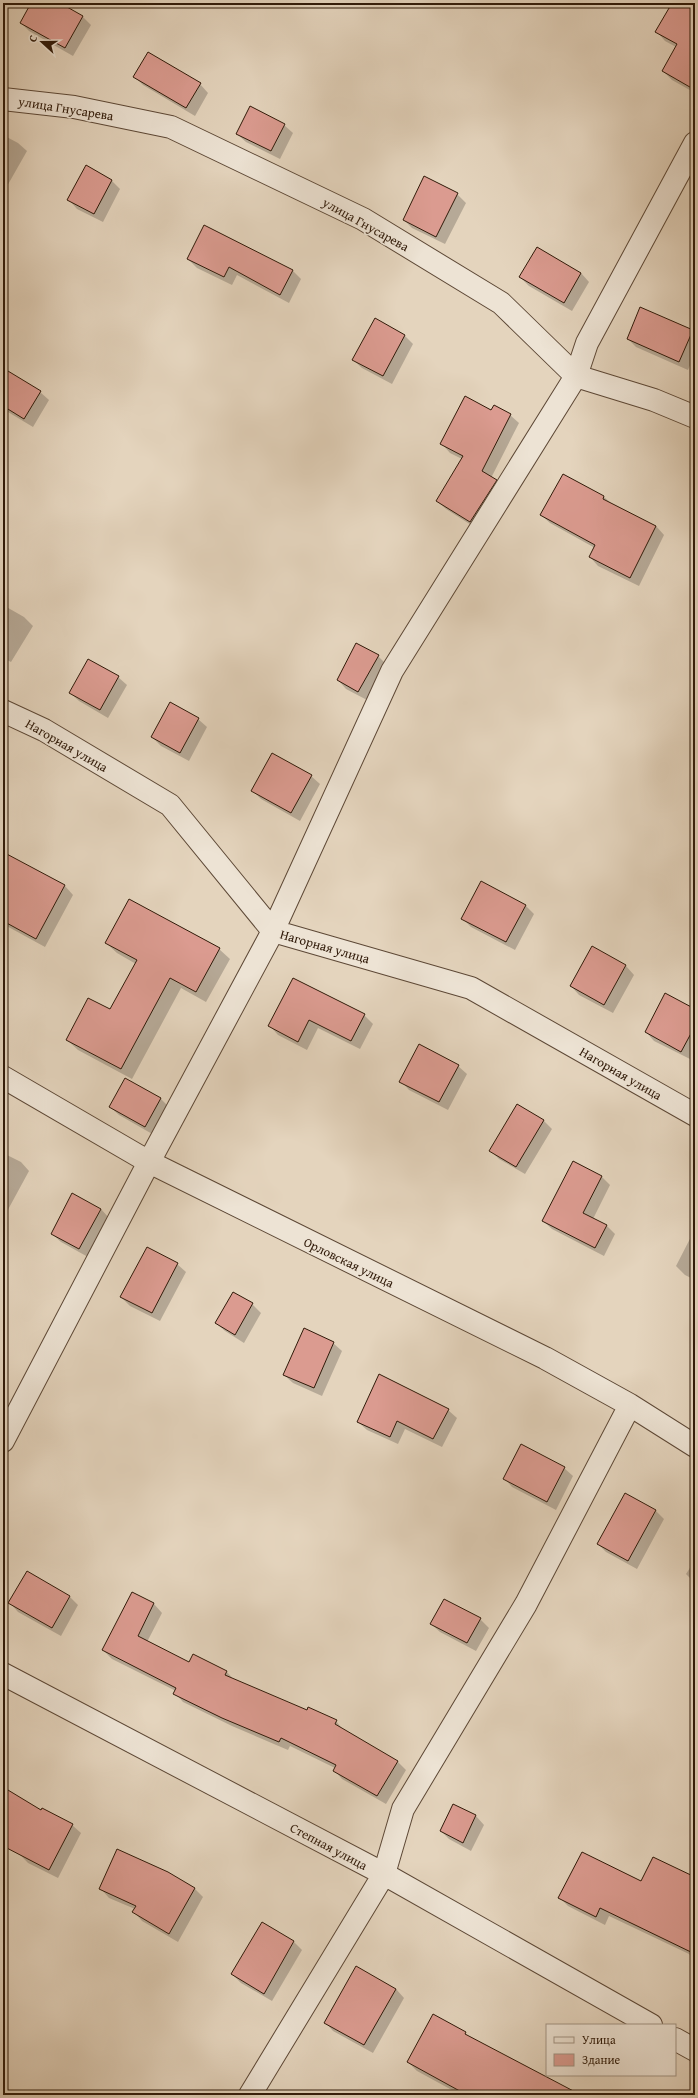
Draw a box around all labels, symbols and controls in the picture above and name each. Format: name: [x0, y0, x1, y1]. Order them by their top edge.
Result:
north arrow: [22, 22, 62, 62]
text: С: [24, 33, 41, 44]
street label: улица Гнусарева: [16, 91, 116, 126]
street label: улица Гнусарева: [318, 192, 413, 256]
street label: Нагорная улица: [22, 714, 112, 777]
street label: Нагорная улица: [278, 925, 373, 969]
street label: Нагорная улица: [576, 1042, 666, 1105]
street label: Орловская улица: [300, 1232, 398, 1293]
street label: Степная улица: [287, 1818, 371, 1875]
legend: [546, 2024, 676, 2076]
text: Улица: [582, 2031, 616, 2048]
text: Здание: [582, 2051, 621, 2068]

